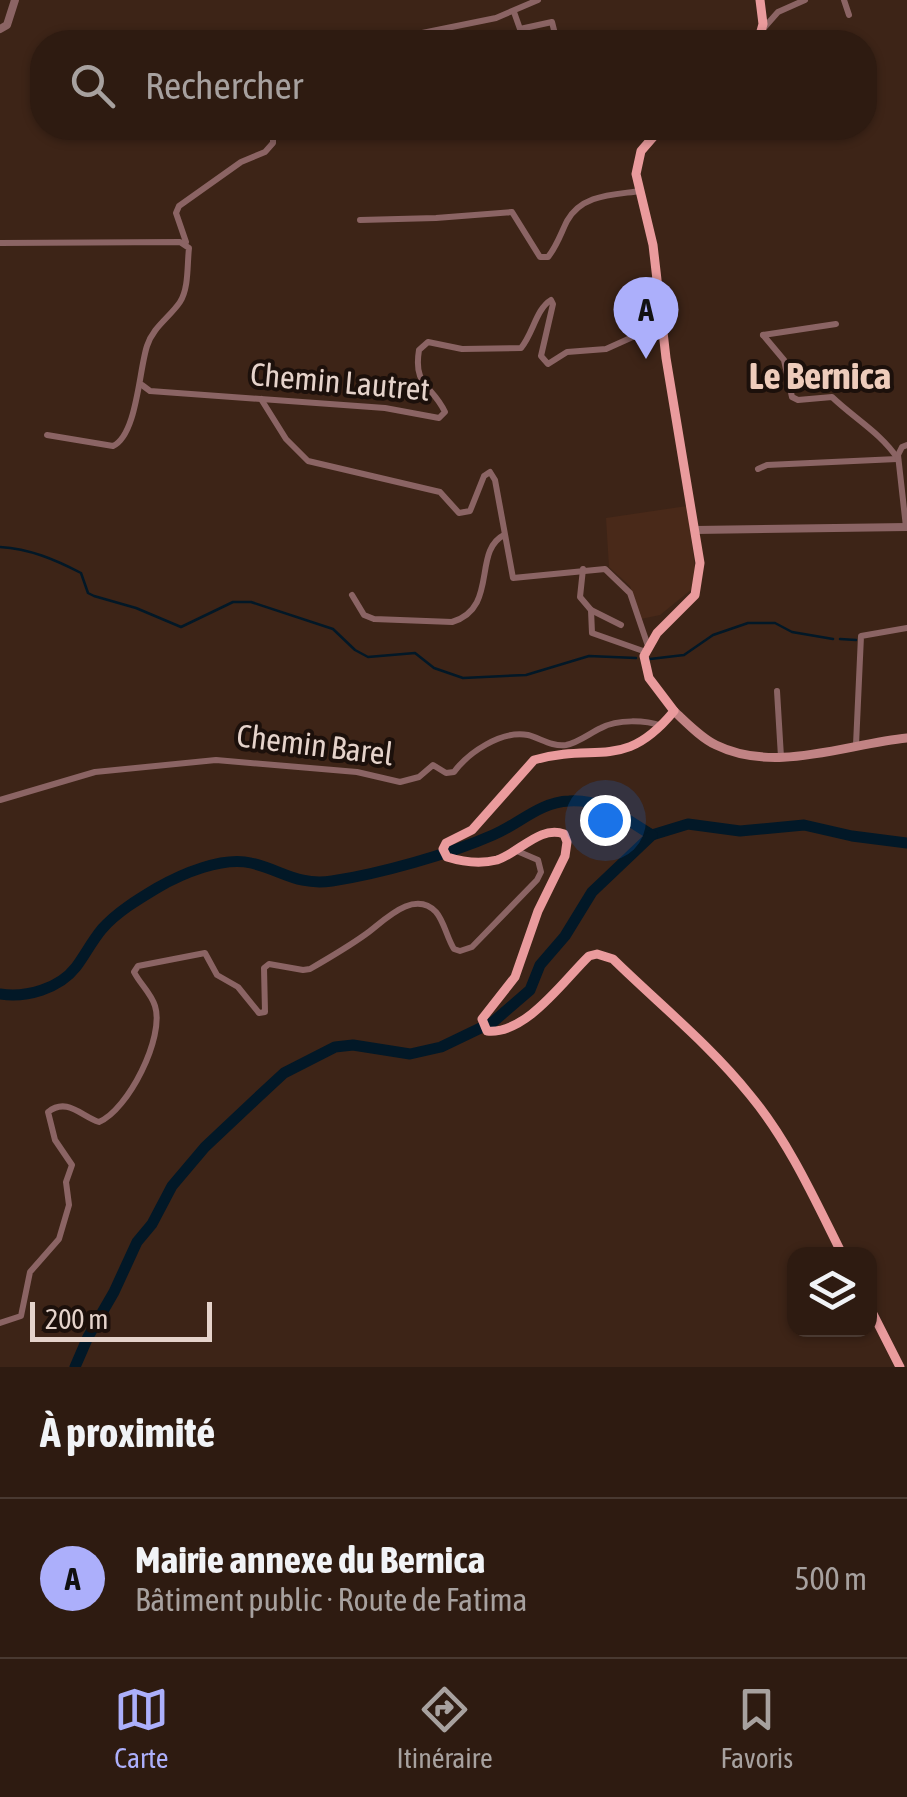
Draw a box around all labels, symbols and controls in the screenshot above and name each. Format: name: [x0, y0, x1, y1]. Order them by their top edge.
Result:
search box: [30, 30, 877, 140]
icon: search: [65, 58, 120, 113]
text: Rechercher: [145, 64, 303, 107]
pin: A: [614, 276, 678, 359]
district label: Le Bernica: [749, 354, 891, 397]
street label: Chemin Lautret: [249, 355, 431, 408]
street label: Chemin Barel: [235, 717, 396, 773]
your location: [580, 795, 631, 846]
map controls: [787, 1247, 877, 1337]
button: layers: [787, 1247, 877, 1337]
scale bar: [30, 1297, 212, 1342]
text: 200 m: [45, 1303, 108, 1335]
text: À proximité: [40, 1408, 215, 1456]
text: Mairie annexe du Bernica: [135, 1538, 485, 1581]
text: A: [65, 1560, 80, 1597]
text: 500 m: [794, 1560, 867, 1597]
text: Bâtiment public · Route de Fatima: [135, 1581, 527, 1618]
tab: Carte: [114, 1682, 169, 1774]
tab: Itinéraire: [397, 1682, 493, 1774]
tab: Favoris: [720, 1682, 793, 1774]

